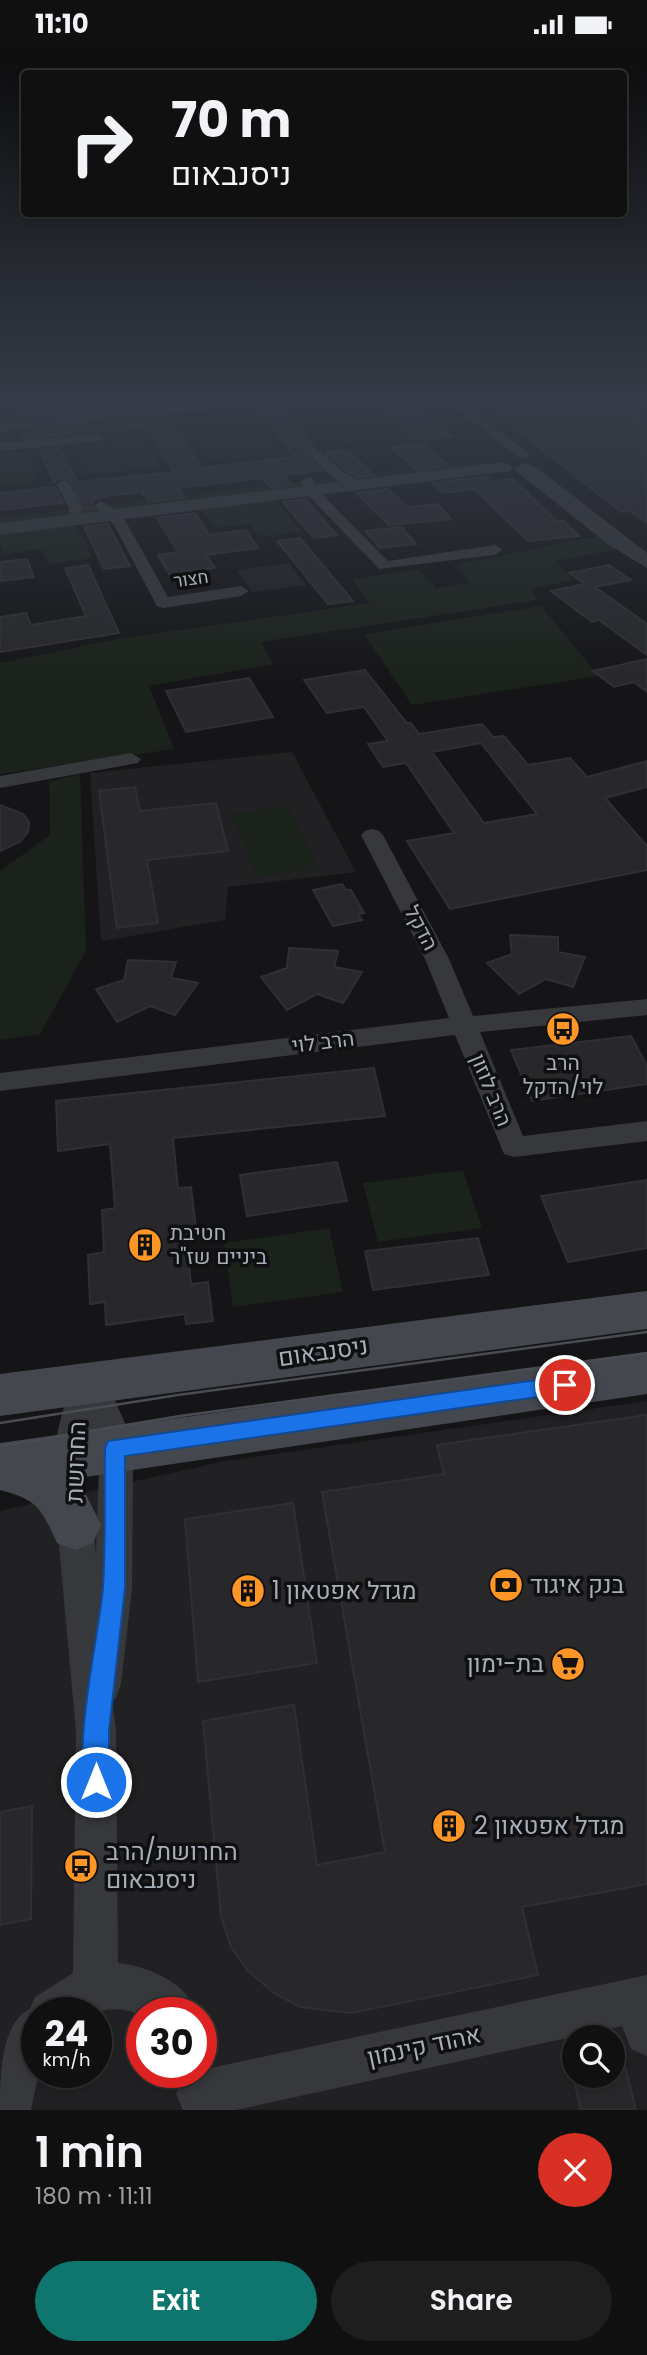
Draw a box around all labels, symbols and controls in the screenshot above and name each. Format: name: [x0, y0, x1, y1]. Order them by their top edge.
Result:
text: 11:10: [35, 6, 89, 42]
text: 70 m: [171, 86, 291, 154]
icon: right: [56, 98, 147, 189]
text: ניסנבאום: [171, 151, 291, 196]
street label: חצור: [172, 564, 210, 593]
street label: הדקל: [398, 900, 445, 955]
bus stop icon: הרב לוי/הדקל: [544, 1010, 582, 1048]
street label: הרב לוי: [290, 1023, 356, 1060]
place label: הרב לוי/הדקל: [523, 1048, 603, 1101]
street label: הרב לוזון: [464, 1049, 519, 1130]
place label: חטיבת ביניים שז"ר: [170, 1218, 267, 1271]
building icon: חטיבת ביניים שז"ר: [126, 1226, 164, 1264]
street label: ניסנבאום: [276, 1329, 370, 1374]
pin: [535, 1355, 595, 1415]
icon: arrive: [546, 1366, 584, 1404]
street label: החרושת: [58, 1421, 93, 1503]
bank icon: בנק איגוד: [487, 1566, 525, 1604]
place label: בנק איגוד: [530, 1568, 625, 1601]
building icon: מגדל אפטאון 1: [229, 1572, 267, 1610]
place label: מגדל אפטאון 1: [272, 1574, 416, 1607]
supermarket icon: בת-ימון: [549, 1645, 587, 1683]
place label: בת-ימון: [467, 1647, 544, 1680]
position arrow: [59, 1745, 133, 1819]
building icon: מגדל אפטאון 2: [430, 1807, 468, 1845]
place label: מגדל אפטאון 2: [474, 1809, 625, 1842]
place label: החרושת/הרב ניסנבאום: [106, 1835, 238, 1896]
bus stop icon: החרושת/הרב ניסנבאום: [62, 1847, 100, 1885]
speed limit sign: 30: [126, 1997, 217, 2088]
text: 24: [45, 2009, 88, 2058]
street label: אהוד קינמון: [364, 2017, 484, 2074]
map controls: [562, 2025, 625, 2088]
button: search: [562, 2025, 625, 2088]
text: km/h: [43, 2047, 90, 2072]
text: 1 min: [35, 2123, 144, 2182]
button: close: [538, 2133, 612, 2207]
text: 180 m · 11:11: [35, 2180, 153, 2212]
button: Exit: [35, 2261, 317, 2341]
button: Share: [331, 2261, 612, 2341]

